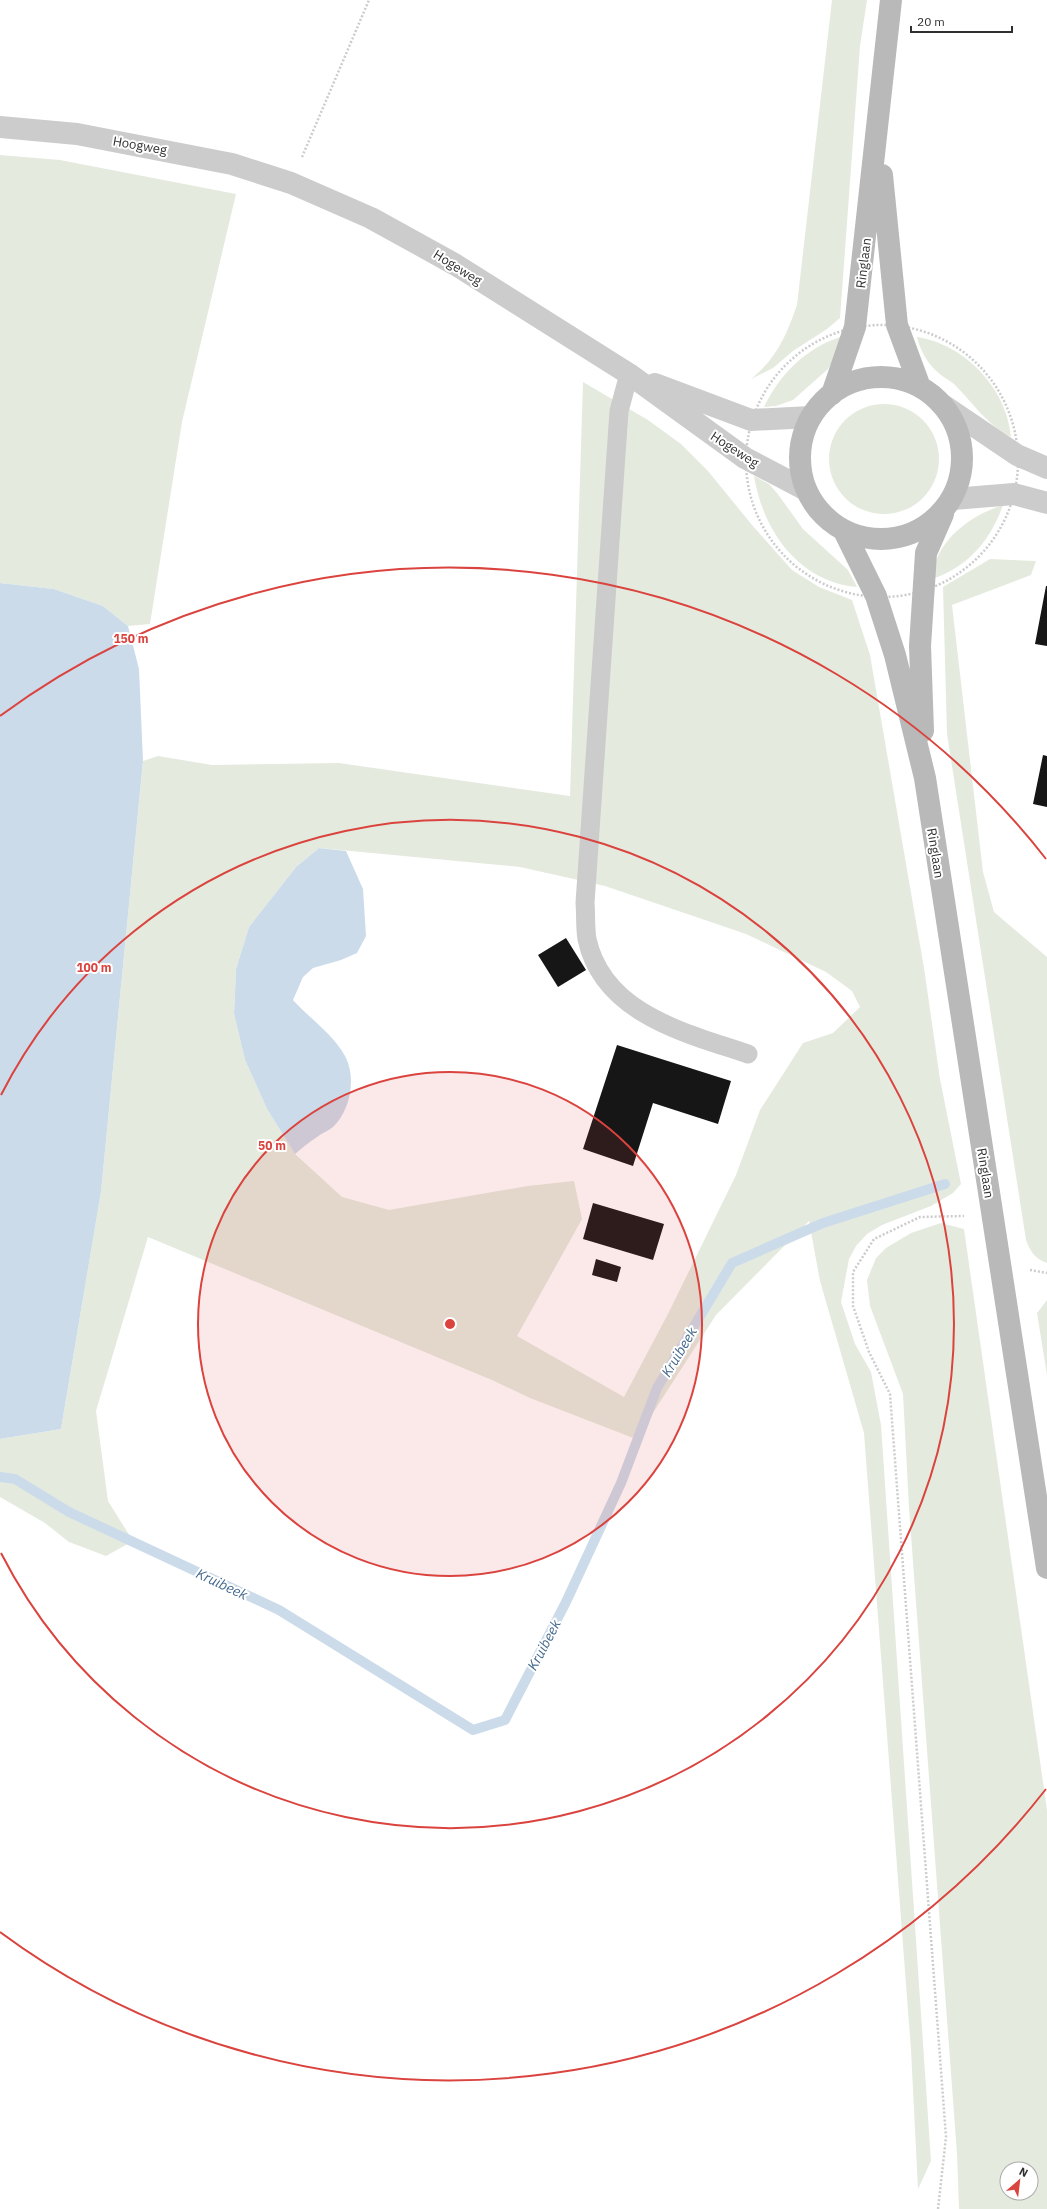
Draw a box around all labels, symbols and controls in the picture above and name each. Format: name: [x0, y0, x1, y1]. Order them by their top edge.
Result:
scale bar: [911, 8, 1012, 34]
text: 20 m: [917, 14, 945, 29]
street label: Hoogweg: [112, 132, 168, 159]
street label: Ringlaan: [852, 237, 875, 289]
street label: Hogeweg: [430, 246, 485, 289]
street label: Hogeweg: [707, 428, 762, 471]
text: 150 m: [113, 631, 149, 646]
street label: Ringlaan: [923, 827, 948, 879]
text: 100 m: [76, 960, 112, 975]
text: 50 m: [258, 1138, 286, 1153]
street label: Ringlaan: [973, 1147, 998, 1199]
centre of rings: [443, 1317, 457, 1331]
water label: Kruibeek: [657, 1323, 701, 1380]
water label: Kruibeek: [193, 1564, 251, 1604]
water label: Kruibeek: [523, 1616, 565, 1673]
north arrow: [999, 2161, 1039, 2201]
text: N: [1017, 2164, 1031, 2180]

